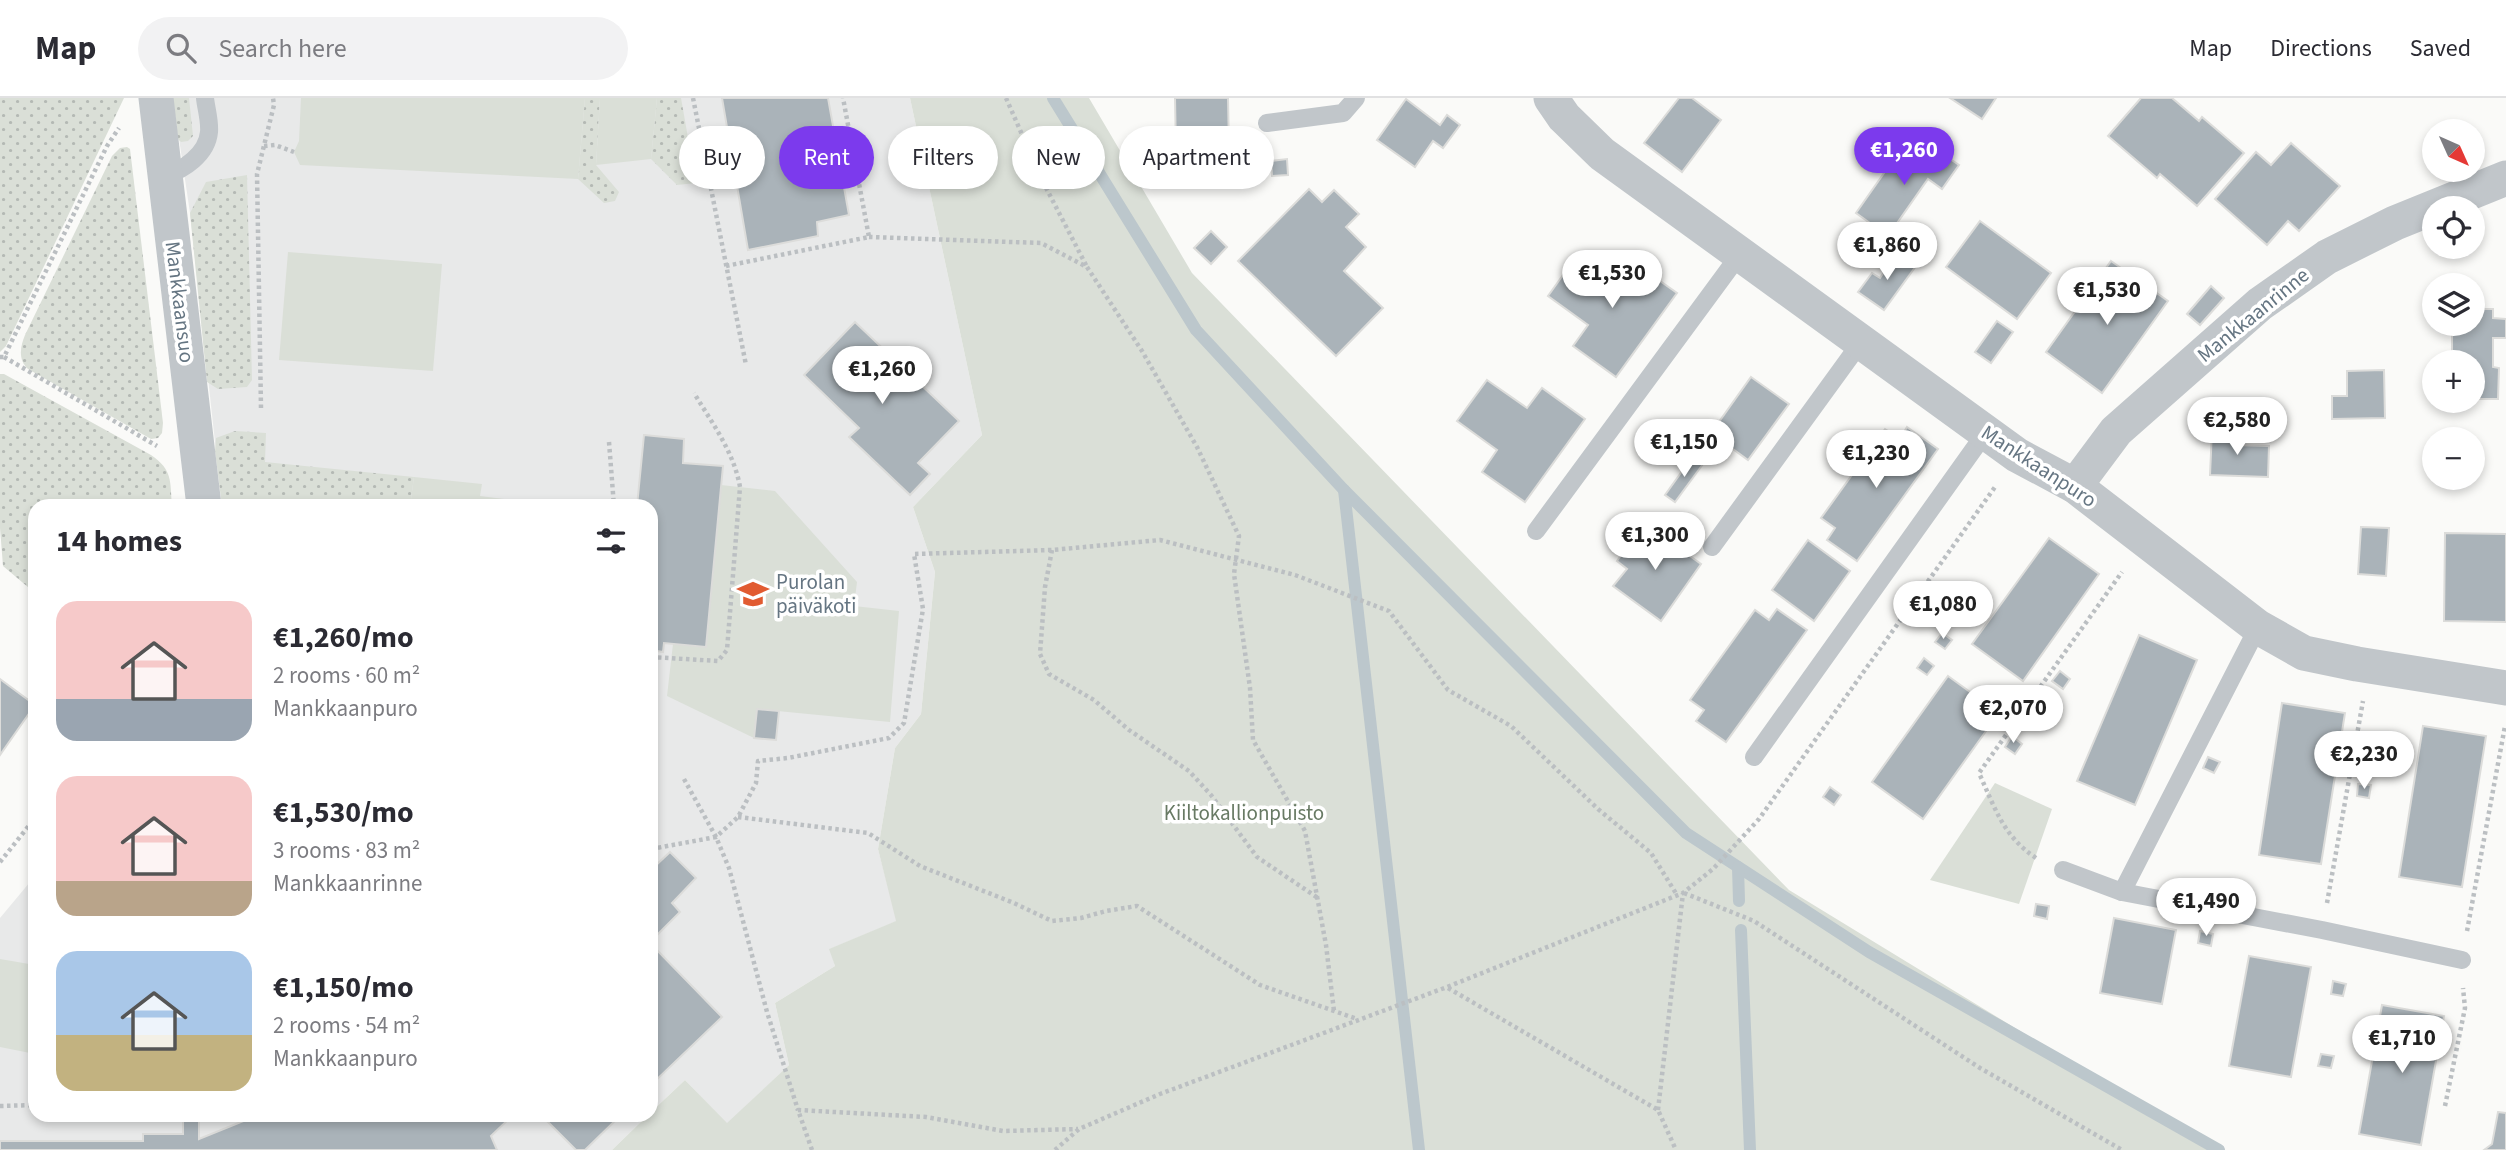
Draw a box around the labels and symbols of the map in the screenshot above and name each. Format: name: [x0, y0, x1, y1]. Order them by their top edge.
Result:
north arrow: [2422, 119, 2485, 182]
pin: €1,260: [1847, 127, 1961, 187]
pin: €1,860: [1830, 222, 1944, 282]
street label: Mankkaansuo: [158, 240, 202, 364]
pin: €1,530: [1555, 250, 1669, 310]
street label: Mankkaanrinne: [2191, 260, 2315, 370]
pin: €1,530: [2050, 268, 2164, 327]
pin: €1,260: [825, 346, 939, 406]
pin: €2,580: [2180, 398, 2294, 457]
street label: Mankkaanpuro: [1975, 417, 2103, 515]
pin: €1,150: [1627, 420, 1741, 479]
pin: €1,230: [1819, 430, 1933, 490]
pin: €1,300: [1598, 512, 1712, 572]
place label: Purolan päiväkoti: [776, 567, 856, 621]
school or university icon: Purolan päiväkoti: [736, 577, 770, 611]
pin: €1,080: [1886, 582, 2000, 641]
pin: €2,070: [1956, 686, 2070, 745]
pin: €2,230: [2307, 732, 2421, 791]
park label: Kiiltokallionpuisto: [1164, 798, 1324, 828]
pin: €1,490: [2149, 878, 2263, 938]
pin: €1,710: [2345, 1016, 2459, 1075]

